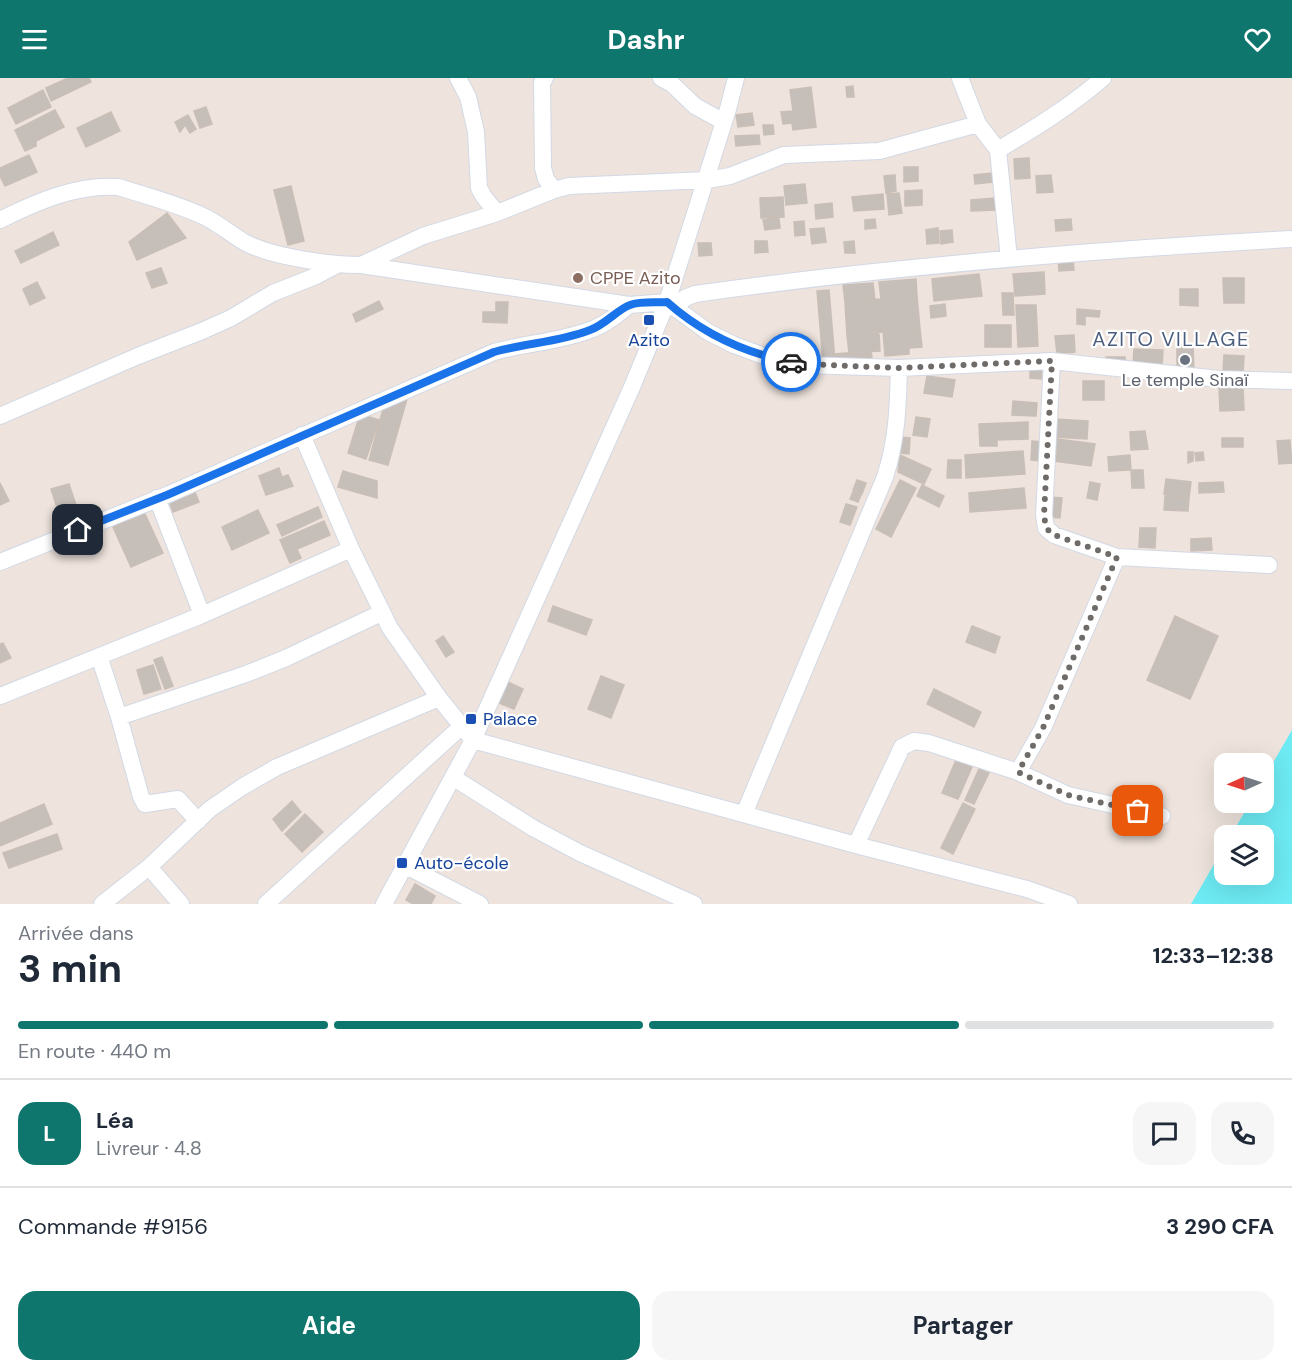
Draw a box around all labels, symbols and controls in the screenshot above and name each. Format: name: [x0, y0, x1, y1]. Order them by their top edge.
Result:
text: Dashr: [607, 22, 685, 57]
icon: menu: [18, 23, 51, 56]
icon: heart: [1241, 23, 1274, 56]
place label: CPPE Azito: [590, 266, 681, 290]
marker: CPPE Azito: [571, 271, 585, 285]
marker: Azito: [642, 313, 656, 327]
district label: AZITO VILLAGE: [1092, 326, 1250, 352]
place label: Azito: [628, 328, 670, 352]
courier: [761, 332, 821, 392]
icon: car: [775, 346, 808, 379]
marker: Le temple Sinaï: [1178, 353, 1192, 367]
place label: Le temple Sinaï: [1122, 368, 1249, 392]
pin: [52, 504, 103, 555]
icon: home: [61, 513, 94, 546]
place label: Palace: [483, 707, 537, 731]
marker: Palace: [464, 712, 478, 726]
north arrow: [1214, 753, 1274, 813]
map controls: [1214, 753, 1274, 885]
pin: [1112, 785, 1163, 836]
icon: bag: [1121, 794, 1154, 827]
button: layers: [1214, 825, 1274, 885]
place label: Auto-école: [414, 851, 509, 875]
marker: Auto-école: [395, 856, 409, 870]
text: Arrivée dans: [18, 920, 134, 946]
text: 12:33–12:38: [1152, 941, 1274, 970]
text: 3 min: [18, 943, 122, 994]
text: En route · 440 m: [18, 1038, 171, 1064]
button: chat: [1133, 1102, 1196, 1165]
button: phone: [1211, 1102, 1274, 1165]
text: Léa: [96, 1106, 134, 1135]
text: L: [43, 1119, 56, 1148]
text: Livreur · 4.8: [96, 1135, 202, 1161]
text: Commande #9156: [18, 1212, 208, 1241]
text: 3 290 CFA: [1166, 1212, 1274, 1241]
button: Aide: [18, 1291, 640, 1360]
button: Partager: [652, 1291, 1274, 1360]

